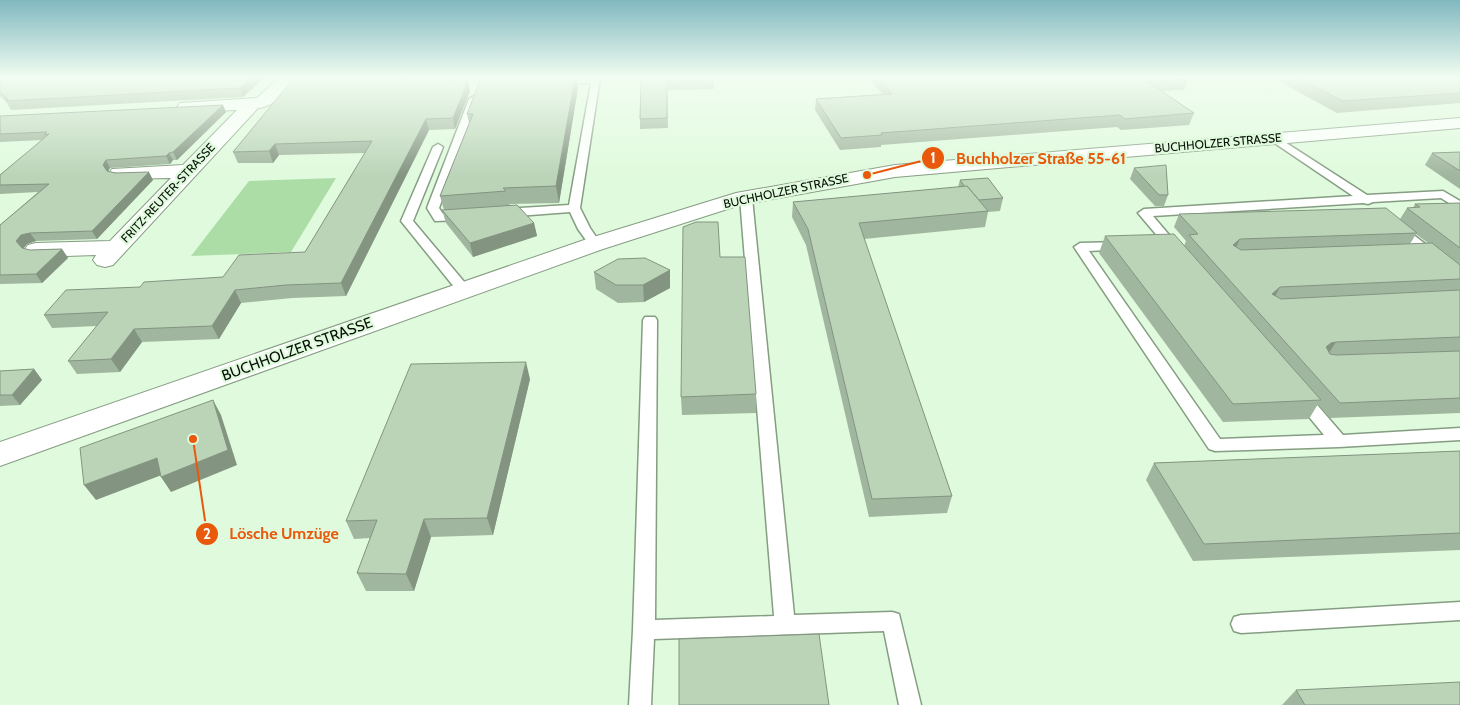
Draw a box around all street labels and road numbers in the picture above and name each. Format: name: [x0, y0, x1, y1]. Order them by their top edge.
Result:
street label: BUCHHOLZER STRASSE: [1154, 129, 1282, 156]
street label: FRITZ-REUTER-STRASSE: [118, 140, 218, 246]
street label: BUCHHOLZER STRASSE: [722, 170, 850, 211]
street label: BUCHHOLZER STRASSE: [219, 313, 375, 385]

